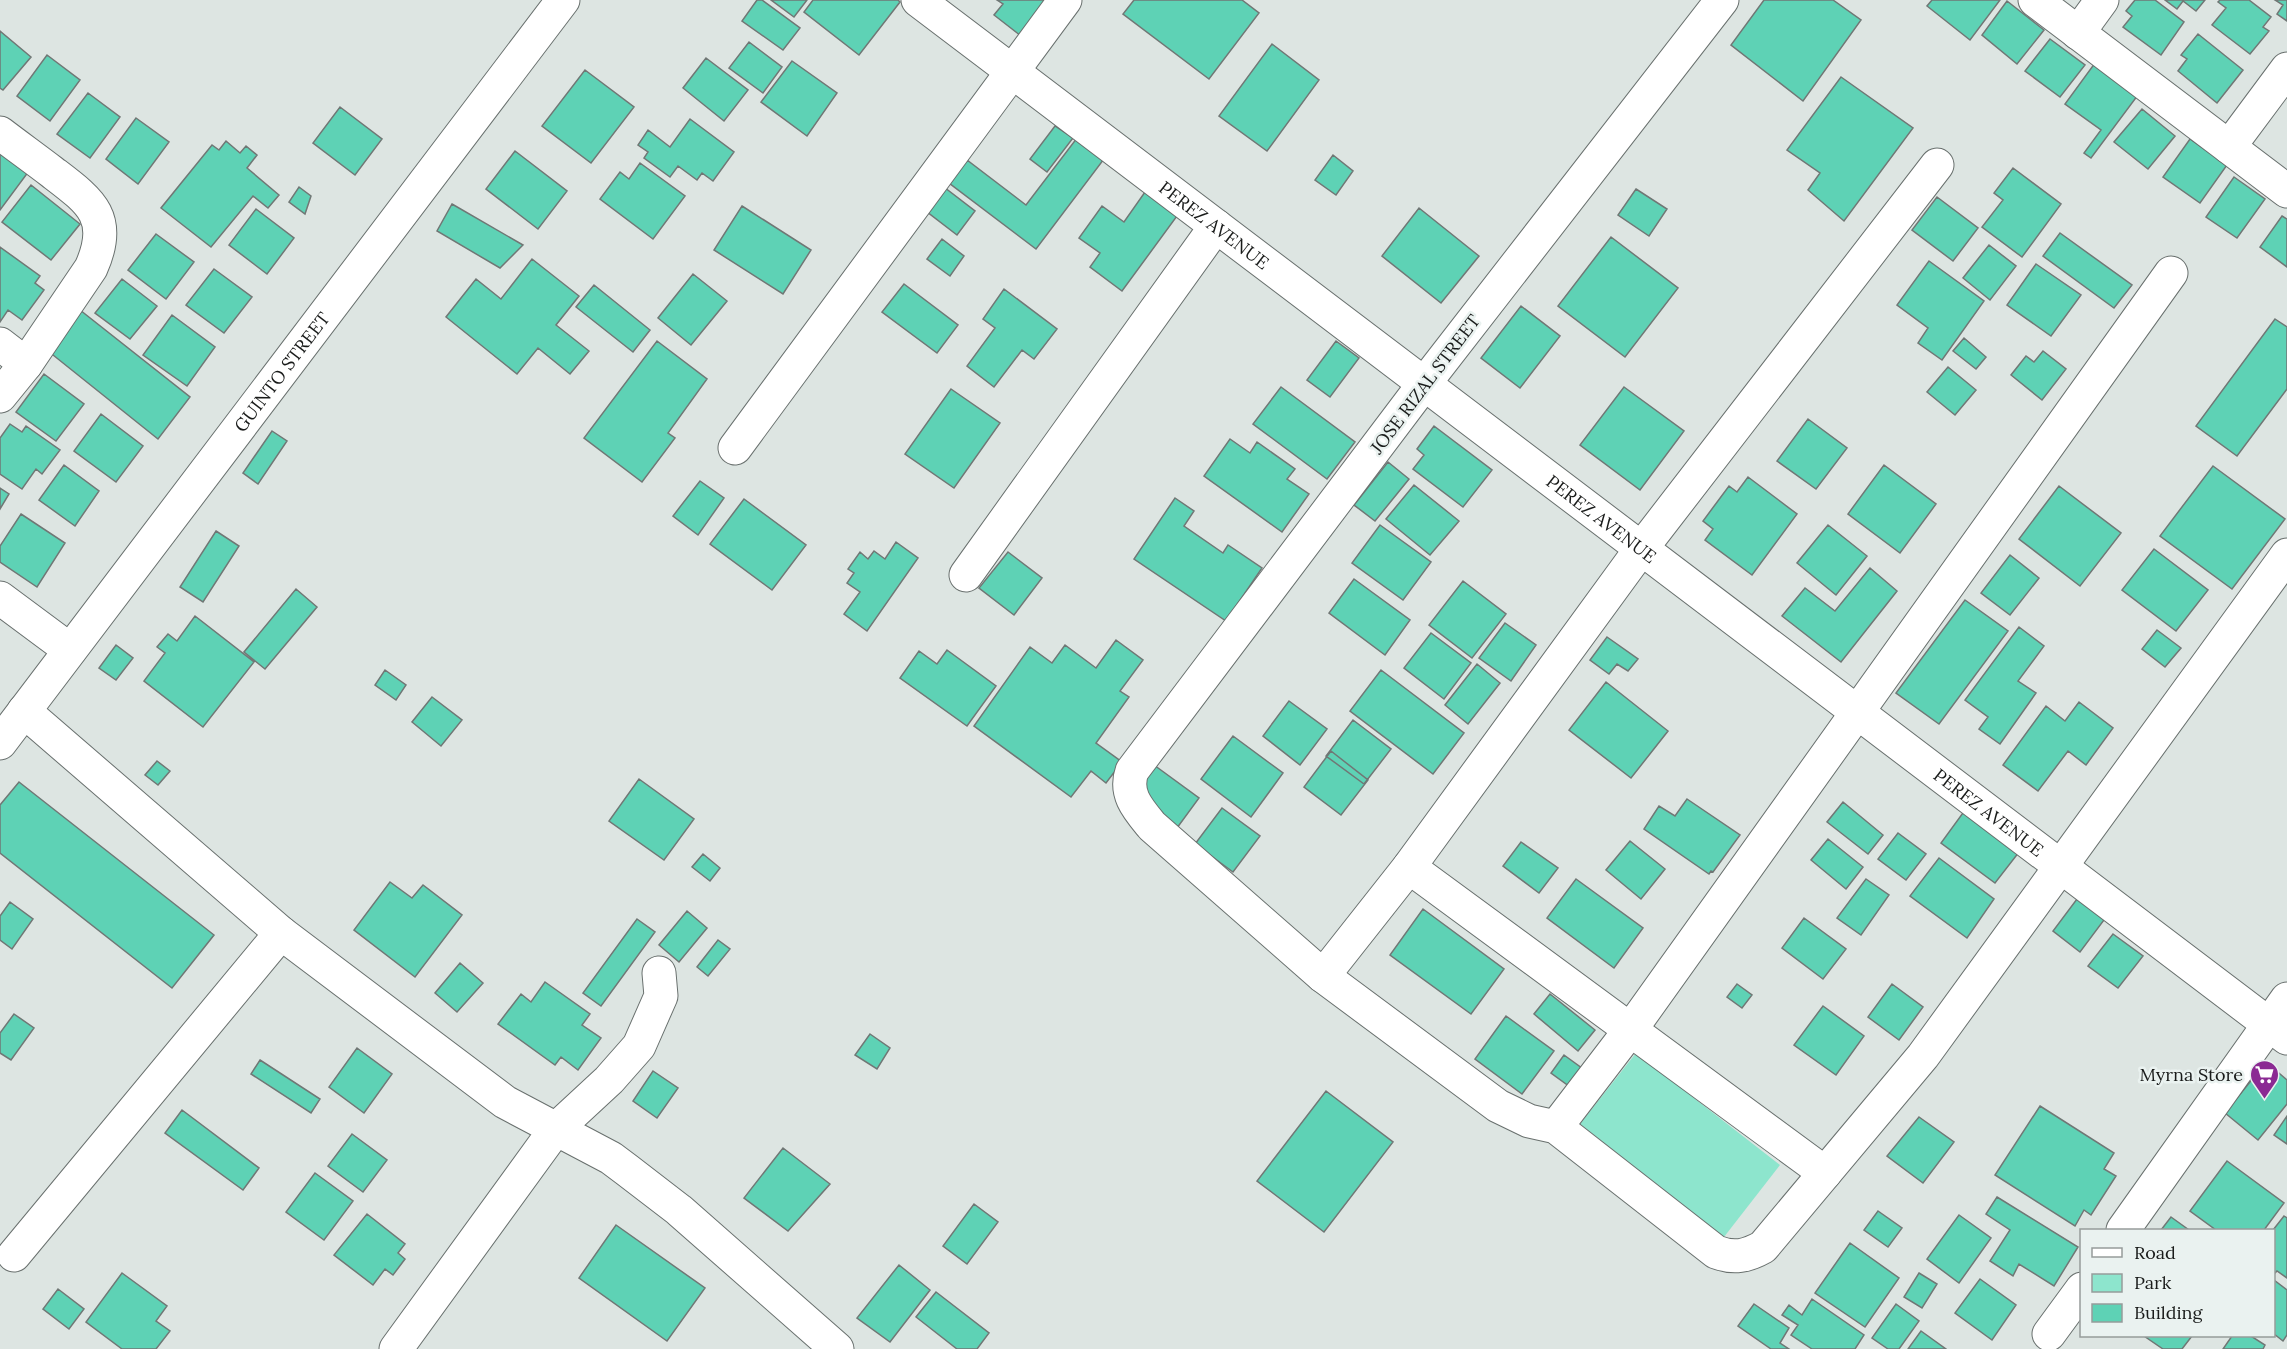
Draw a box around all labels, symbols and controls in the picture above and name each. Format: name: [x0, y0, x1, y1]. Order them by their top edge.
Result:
street label: PEREZ AVENUE: [1155, 176, 1274, 274]
street label: GUINTO STREET: [229, 307, 335, 436]
street label: JOSE RIZAL STREET: [1364, 309, 1485, 459]
street label: PEREZ AVENUE: [1542, 469, 1661, 568]
street label: PEREZ AVENUE: [1929, 763, 2049, 861]
supermarket icon: Myrna Store: [2248, 1058, 2280, 1100]
place label: Myrna Store: [2139, 1063, 2243, 1086]
legend: [2080, 1229, 2275, 1337]
text: Road: [2134, 1241, 2176, 1264]
text: Park: [2134, 1271, 2172, 1294]
text: Building: [2134, 1301, 2204, 1324]

